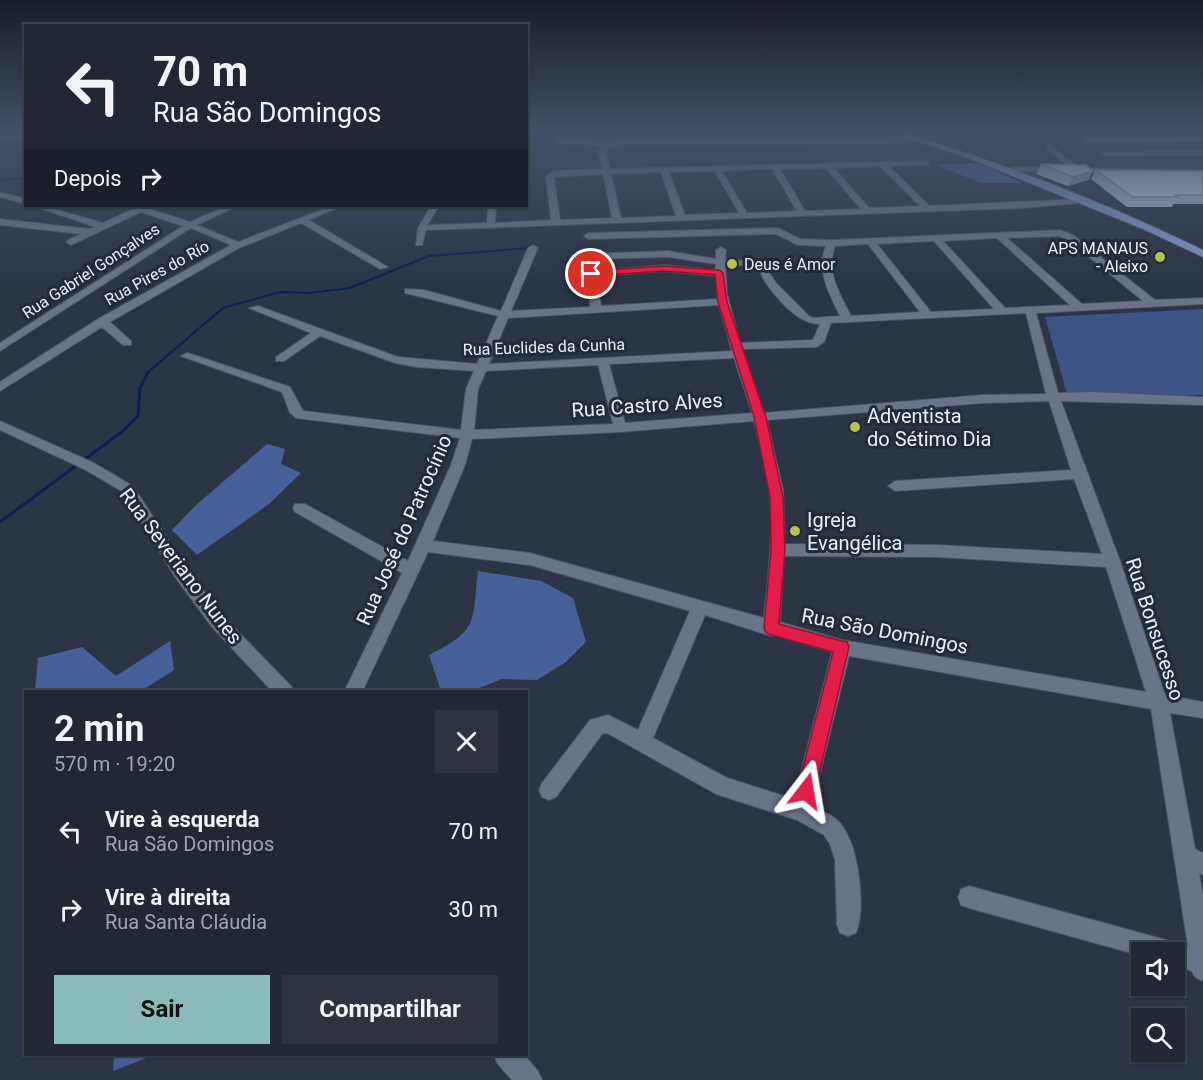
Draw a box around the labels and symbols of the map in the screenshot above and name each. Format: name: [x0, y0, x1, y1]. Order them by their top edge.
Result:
street label: Rua Gabriel Gonçalves: [19, 220, 163, 322]
street label: Rua Pires do Río: [101, 236, 213, 310]
place label: APS MANAUS - Aleixo: [1048, 239, 1148, 276]
pin: [565, 248, 616, 299]
marker: APS MANAUS - Aleixo: [1153, 250, 1167, 264]
place label: Deus é Amor: [744, 255, 836, 274]
marker: Deus é Amor: [725, 257, 739, 271]
street label: Rua Euclides da Cunha: [463, 335, 625, 359]
street label: Rua Castro Alves: [571, 388, 723, 422]
place label: Adventista do Sétimo Dia: [867, 404, 991, 451]
marker: Adventista do Sétimo Dia: [848, 420, 862, 434]
street label: Rua José do Patrocínio: [351, 431, 457, 629]
street label: Rua Severiano Nunes: [115, 483, 247, 649]
place label: Igreja Evangélica: [807, 508, 903, 555]
marker: Igreja Evangélica: [788, 524, 802, 538]
street label: Rua Bonsucesso: [1121, 555, 1189, 703]
street label: Rua São Domingos: [800, 603, 970, 659]
position arrow: [774, 759, 838, 823]

